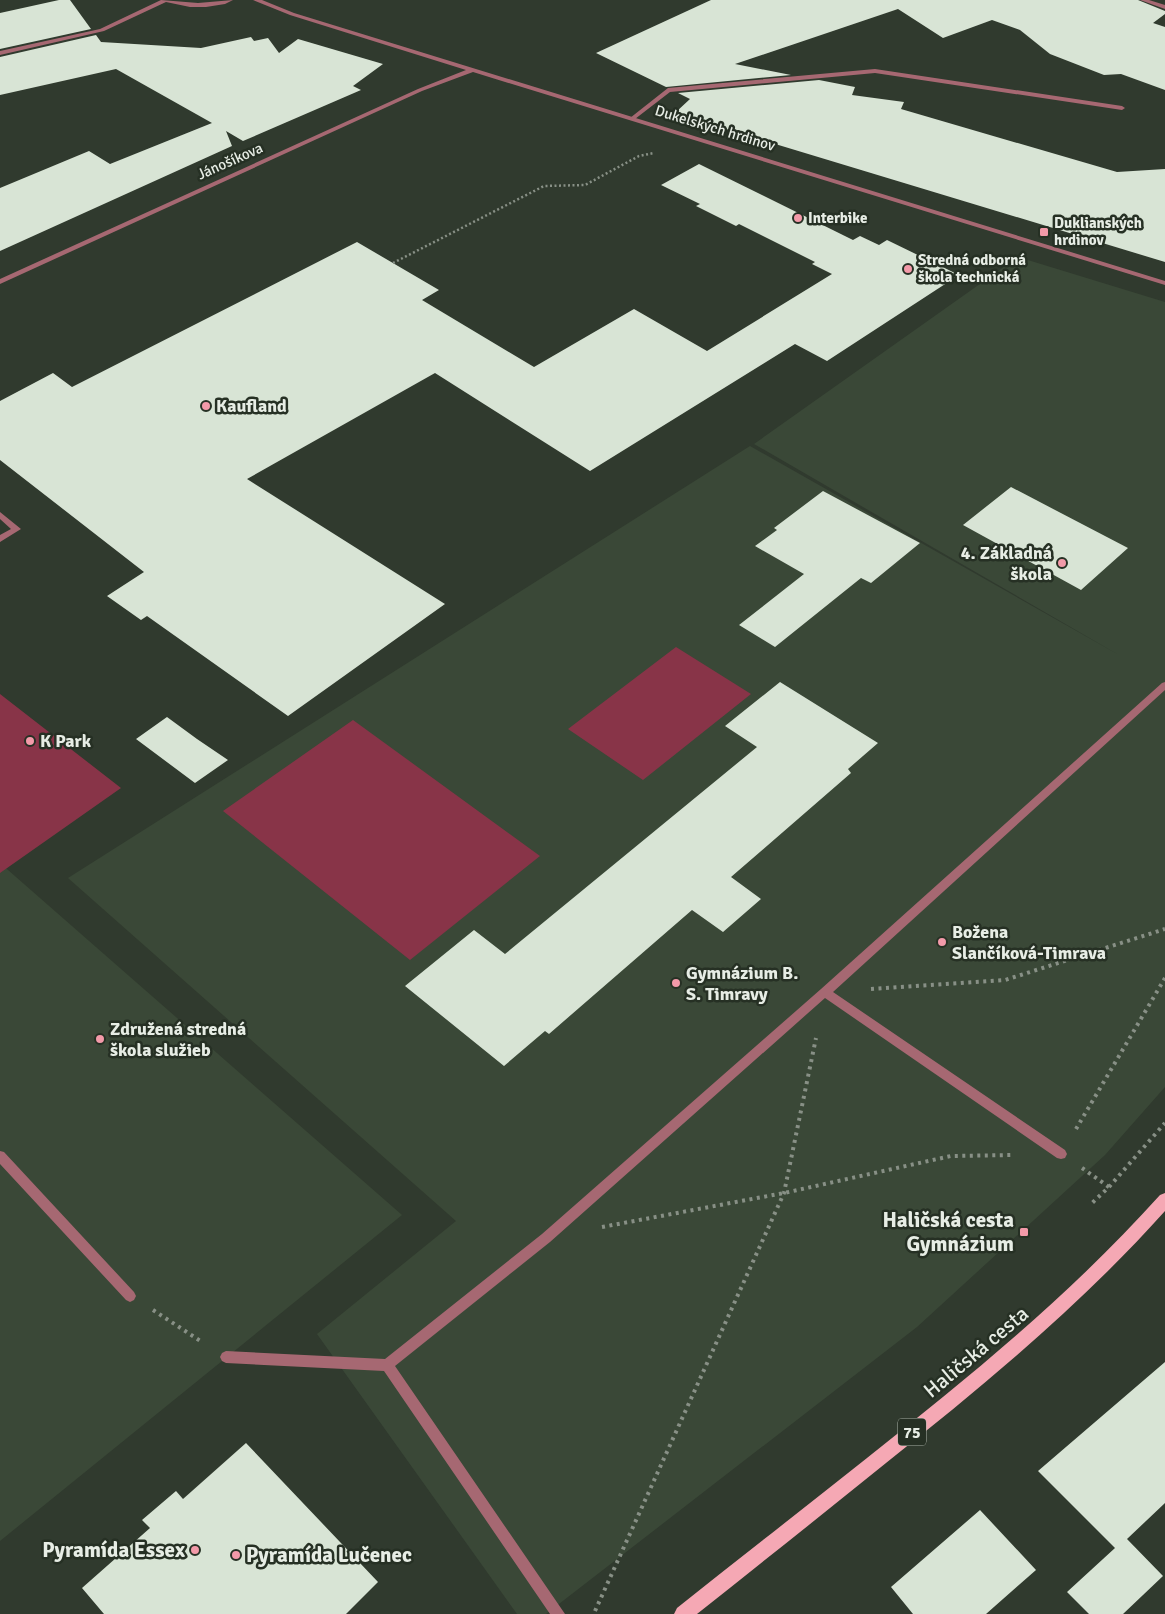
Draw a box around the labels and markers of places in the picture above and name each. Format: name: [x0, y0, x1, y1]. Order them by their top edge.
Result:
place label: Interbike: [808, 209, 867, 227]
marker: Interbike: [792, 212, 804, 224]
place label: Duklianských hrdinov: [1054, 214, 1142, 249]
marker: Duklianských hrdinov: [1038, 226, 1050, 238]
place label: Stredná odborná škola technická: [918, 251, 1026, 286]
marker: Stredná odborná škola technická: [902, 263, 914, 275]
place label: Kaufland: [216, 395, 287, 417]
marker: Kaufland: [200, 400, 212, 412]
place label: 4. Základná škola: [961, 542, 1052, 585]
marker: 4. Základná škola: [1056, 557, 1068, 569]
place label: K Park: [40, 730, 92, 752]
marker: K Park: [24, 735, 36, 747]
place label: Božena Slančíková-Timrava: [952, 921, 1106, 964]
marker: Božena Slančíková-Timrava: [936, 936, 948, 948]
place label: Gymnázium B. S. Timravy: [686, 962, 798, 1005]
marker: Gymnázium B. S. Timravy: [670, 977, 682, 989]
place label: Združená stredná škola služieb: [110, 1018, 246, 1061]
marker: Združená stredná škola služieb: [94, 1033, 106, 1045]
place label: Haličská cesta Gymnázium: [882, 1207, 1014, 1257]
marker: Haličská cesta Gymnázium: [1018, 1226, 1030, 1238]
place label: Pyramída Essex: [42, 1537, 186, 1563]
place label: Pyramída Lučenec: [246, 1542, 412, 1568]
marker: Pyramída Essex: [189, 1544, 201, 1556]
marker: Pyramída Lučenec: [230, 1549, 242, 1561]

